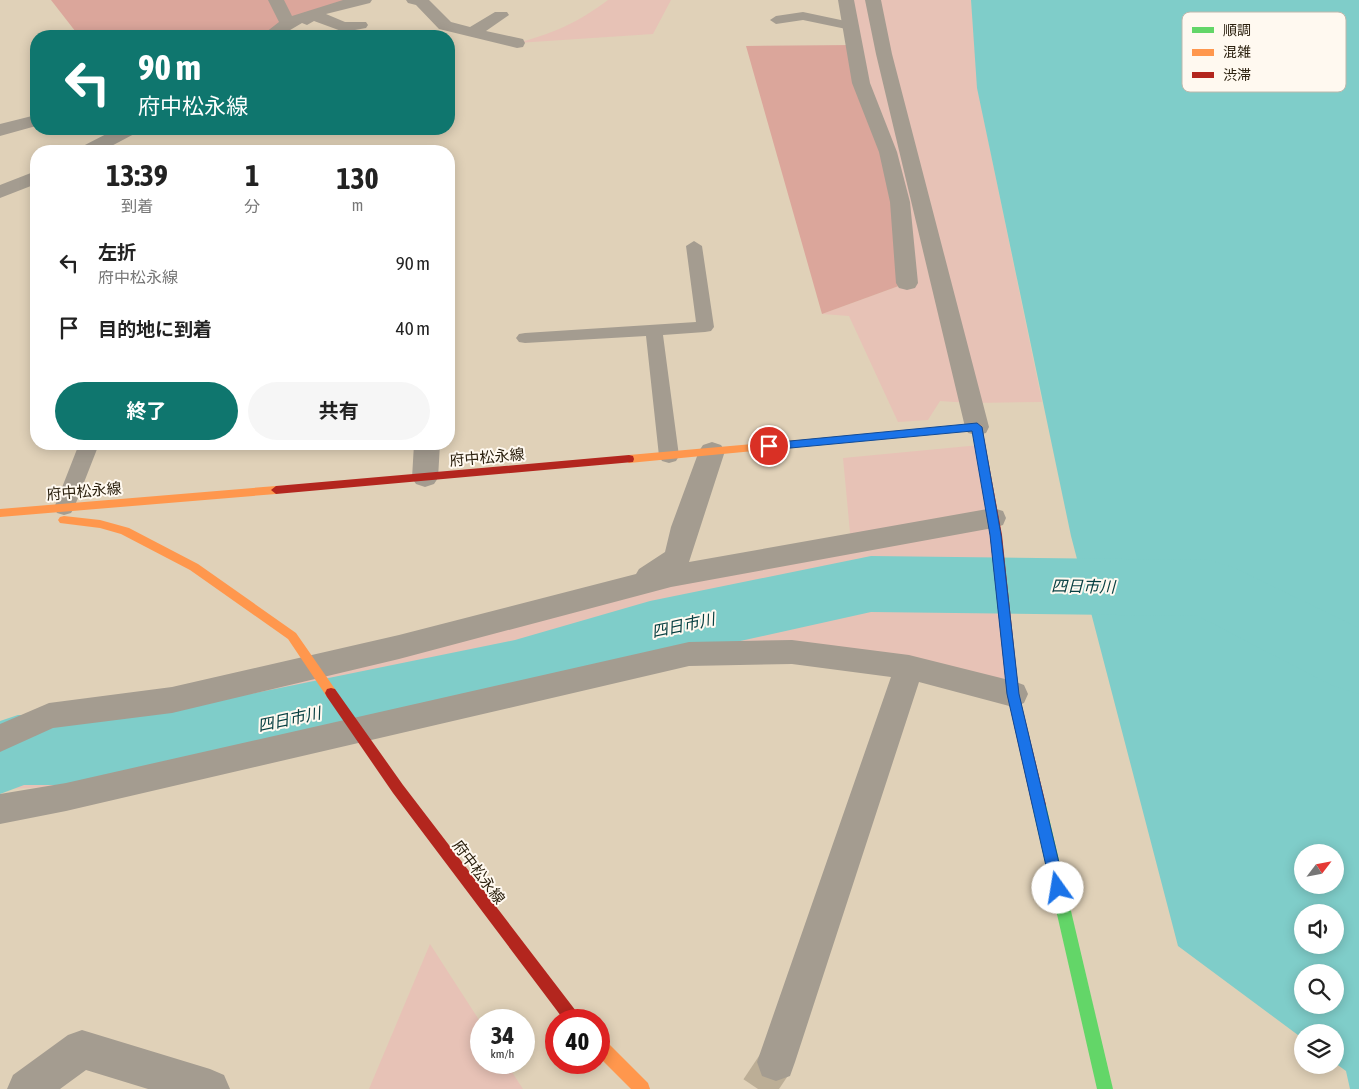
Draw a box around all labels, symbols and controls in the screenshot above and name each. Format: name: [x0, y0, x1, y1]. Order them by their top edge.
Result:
legend: [1182, 12, 1346, 92]
text: 順調: [1223, 22, 1251, 38]
text: 混雑: [1223, 44, 1251, 60]
text: 90 m: [138, 47, 201, 87]
icon: left: [55, 50, 120, 115]
text: 渋滞: [1223, 67, 1251, 83]
text: 府中松永線: [138, 93, 248, 119]
text: 13:39: [106, 158, 168, 192]
text: 1: [245, 158, 259, 192]
text: 130: [336, 161, 379, 195]
text: m: [352, 196, 363, 214]
text: 到着: [121, 197, 153, 215]
text: 分: [244, 197, 260, 215]
text: 左折: [98, 241, 136, 263]
icon: left: [55, 249, 83, 277]
text: 90 m: [396, 252, 430, 274]
text: 府中松永線: [98, 268, 178, 286]
icon: arrive: [55, 314, 83, 342]
text: 40 m: [396, 317, 430, 339]
text: 目的地に到着: [98, 318, 212, 340]
button: 終了: [55, 382, 238, 440]
button: 共有: [248, 382, 430, 440]
pin: [748, 425, 790, 467]
icon: arrive: [755, 432, 783, 460]
street label: 府中松永線: [449, 445, 525, 469]
street label: 府中松永線: [46, 479, 122, 503]
water label: 四日市川: [1051, 576, 1117, 596]
water label: 四日市川: [650, 609, 718, 640]
water label: 四日市川: [256, 703, 324, 734]
street label: 府中松永線: [450, 837, 508, 907]
north arrow: [1294, 844, 1344, 894]
map controls: [1294, 844, 1344, 1074]
position arrow: [1031, 861, 1083, 913]
button: sound: [1294, 904, 1344, 954]
button: search: [1294, 964, 1344, 1014]
speed limit sign: 40: [545, 1009, 610, 1074]
text: 34: [491, 1021, 514, 1049]
button: layers: [1294, 1024, 1344, 1074]
text: km/h: [491, 1047, 514, 1061]

